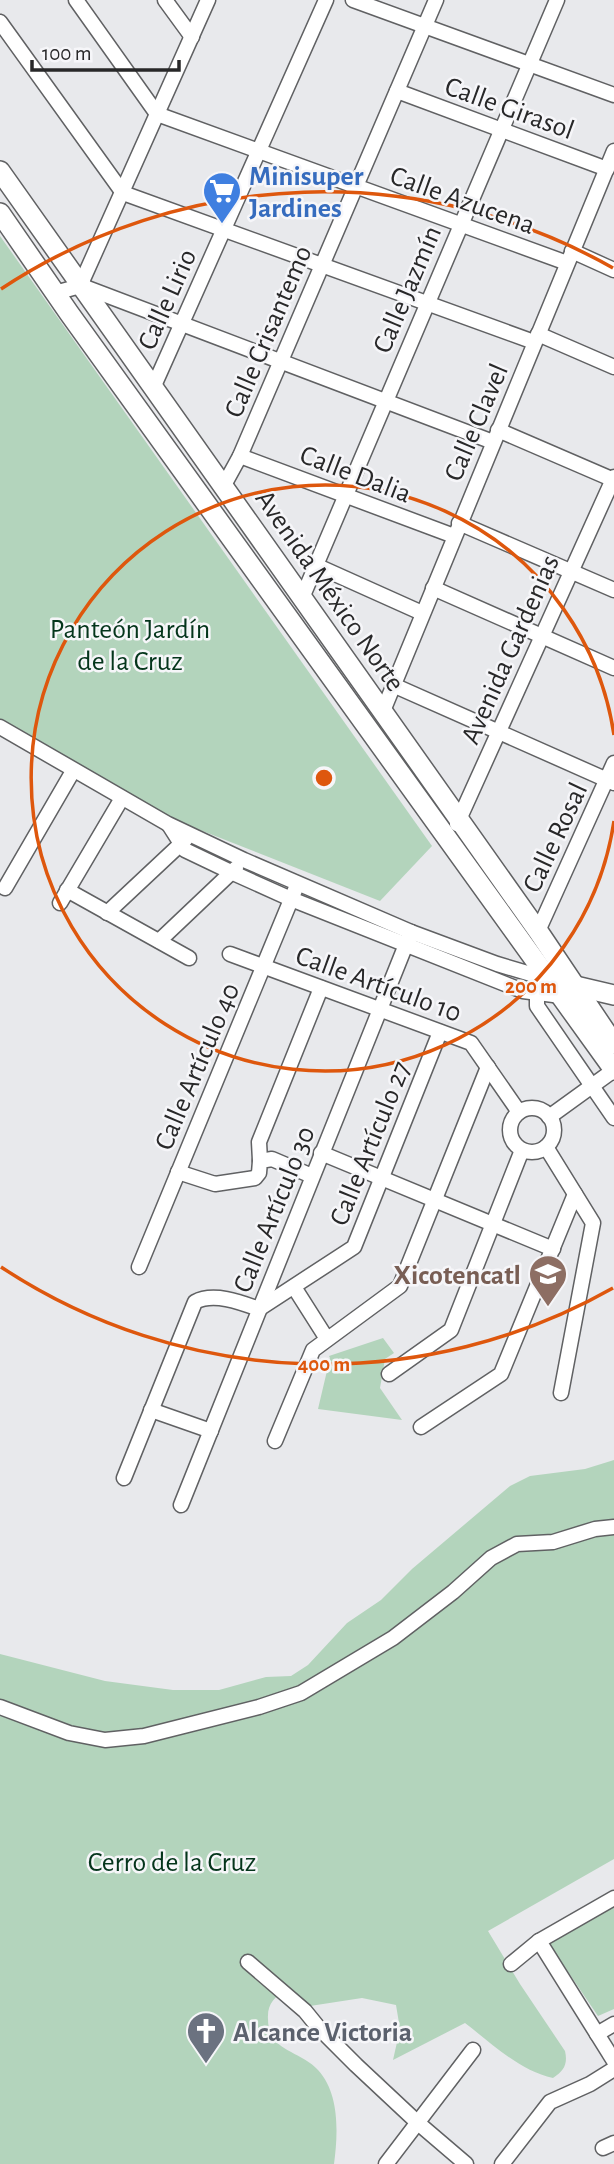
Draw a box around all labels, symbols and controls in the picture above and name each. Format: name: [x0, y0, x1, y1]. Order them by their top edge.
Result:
scale bar: [32, 28, 178, 72]
text: 100 m: [42, 43, 92, 64]
street label: Calle Girasol: [441, 73, 578, 145]
street label: Calle Azucena: [386, 162, 539, 240]
place label: Minisuper Jardines: [249, 163, 364, 223]
supermarket icon: Minisuper Jardines: [201, 170, 243, 225]
street label: Calle Jazmín: [369, 222, 447, 357]
street label: Calle Crisantemo: [220, 242, 318, 422]
street label: Calle Lirio: [133, 245, 202, 354]
street label: Calle Clavel: [440, 360, 514, 485]
street label: Calle Dalia: [296, 441, 415, 509]
street label: Avenida México Norte: [250, 485, 409, 697]
street label: Avenida Gardenias: [457, 551, 565, 748]
park label: Panteón Jardín de la Cruz: [50, 616, 210, 676]
centre of rings: [312, 766, 336, 790]
street label: Calle Rosal: [518, 779, 593, 897]
street label: Calle Artículo 10: [292, 942, 465, 1028]
text: 200 m: [505, 976, 557, 997]
street label: Calle Artículo 40: [150, 979, 246, 1154]
street label: Calle Artículo 27: [325, 1058, 416, 1230]
street label: Calle Artículo 30: [229, 1123, 321, 1297]
school or university icon: Xicotencatl: [527, 1253, 569, 1308]
place label: Xicotencatl: [394, 1262, 521, 1290]
text: 400 m: [298, 1354, 350, 1375]
park label: Cerro de la Cruz: [88, 1849, 256, 1877]
church icon: Alcance Victoria: [185, 2010, 227, 2065]
place label: Alcance Victoria: [233, 2019, 412, 2047]

